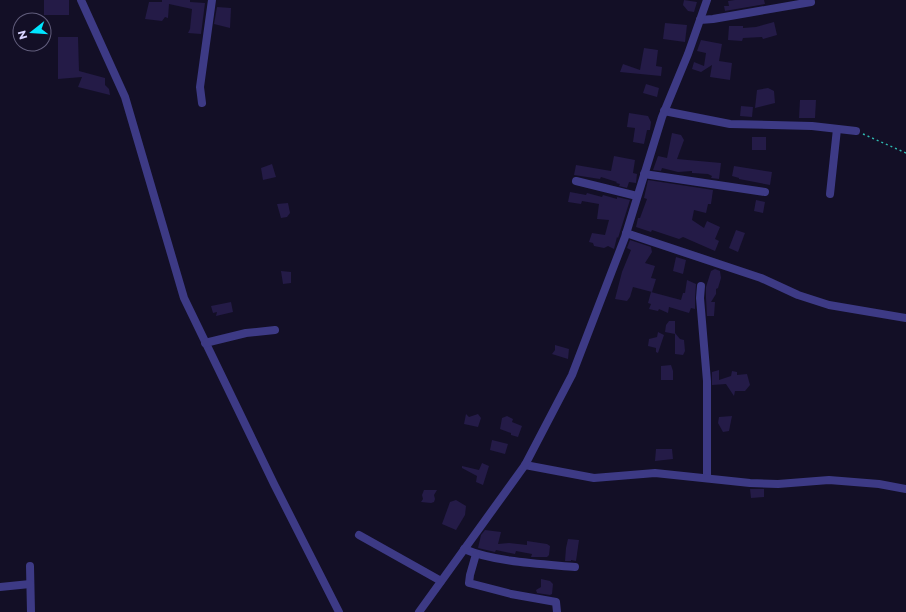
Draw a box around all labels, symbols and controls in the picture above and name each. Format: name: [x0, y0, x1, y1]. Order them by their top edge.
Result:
north arrow: [12, 12, 52, 52]
text: N: [14, 29, 30, 41]

